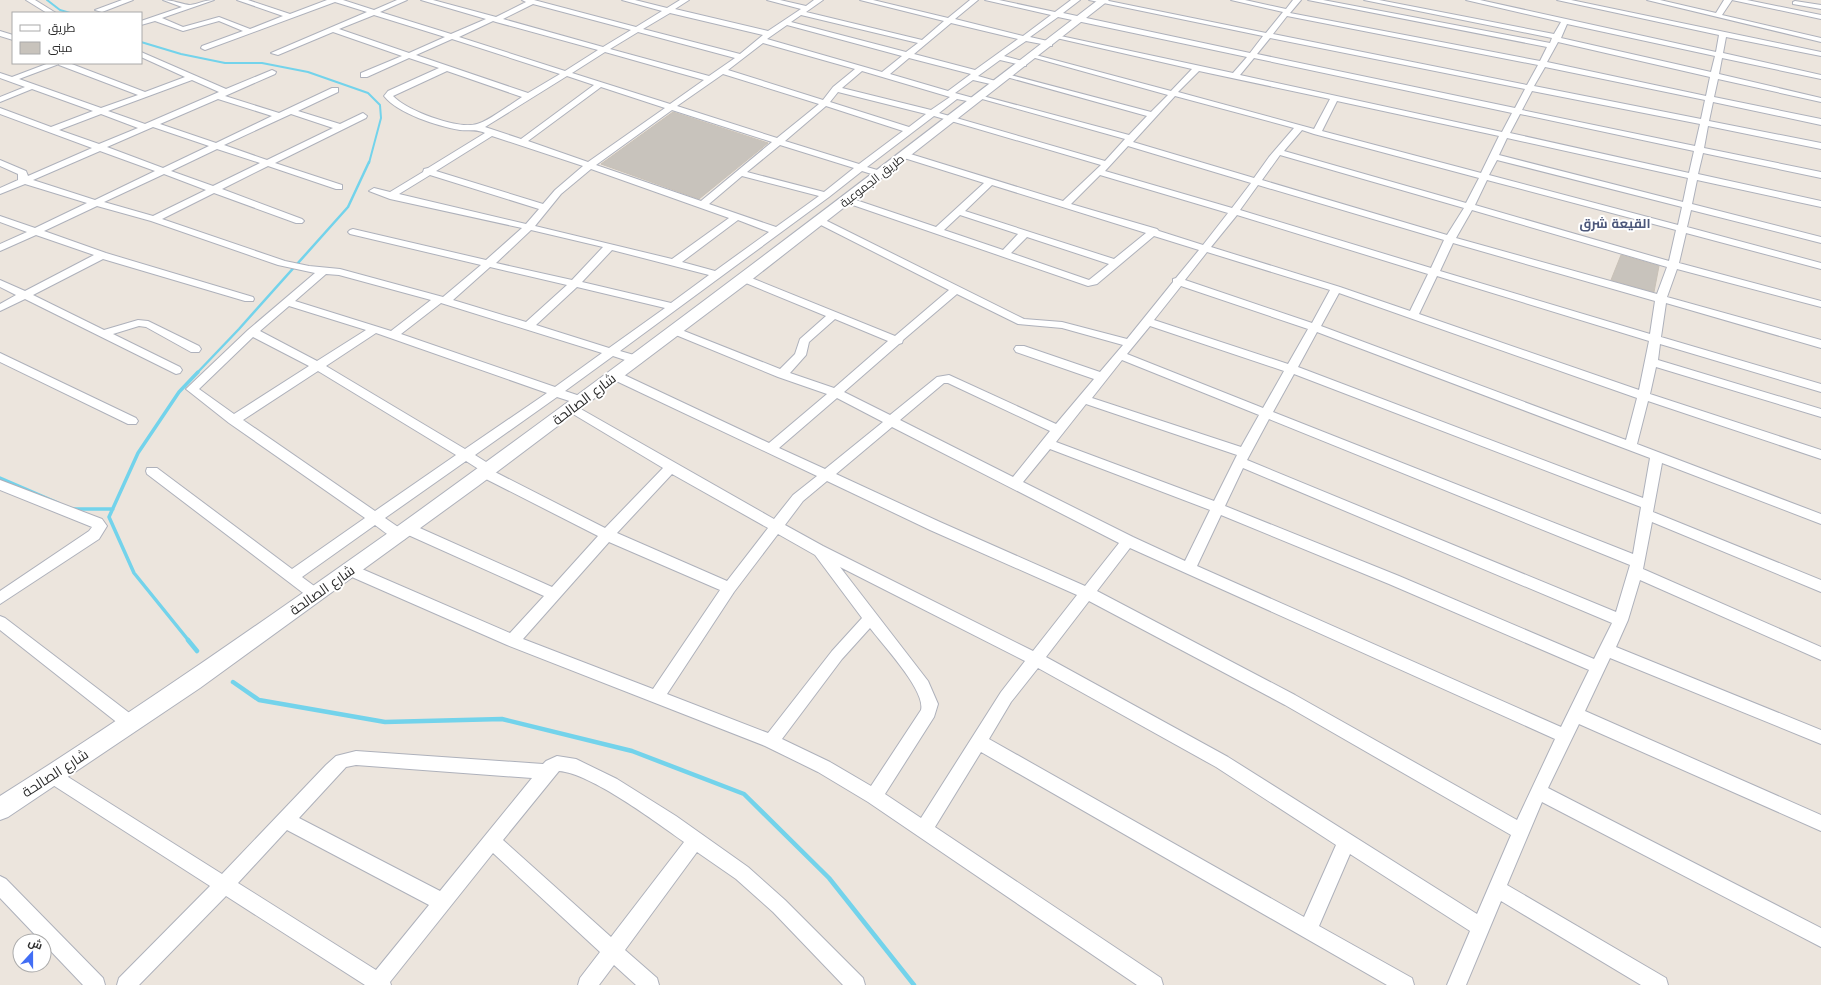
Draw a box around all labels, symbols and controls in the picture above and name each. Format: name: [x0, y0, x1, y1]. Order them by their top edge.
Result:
legend: [12, 12, 142, 64]
text: طريق: [48, 19, 76, 37]
text: مبنى: [48, 39, 73, 57]
street label: طريق الجموعية: [836, 150, 908, 212]
district label: القيعة شرق: [1579, 214, 1651, 233]
street label: شارع الصالحة: [548, 368, 620, 430]
street label: شارع الصالحة: [285, 560, 359, 620]
street label: شارع الصالحة: [18, 744, 92, 802]
north arrow: [12, 933, 52, 973]
text: ش: [26, 934, 45, 954]

